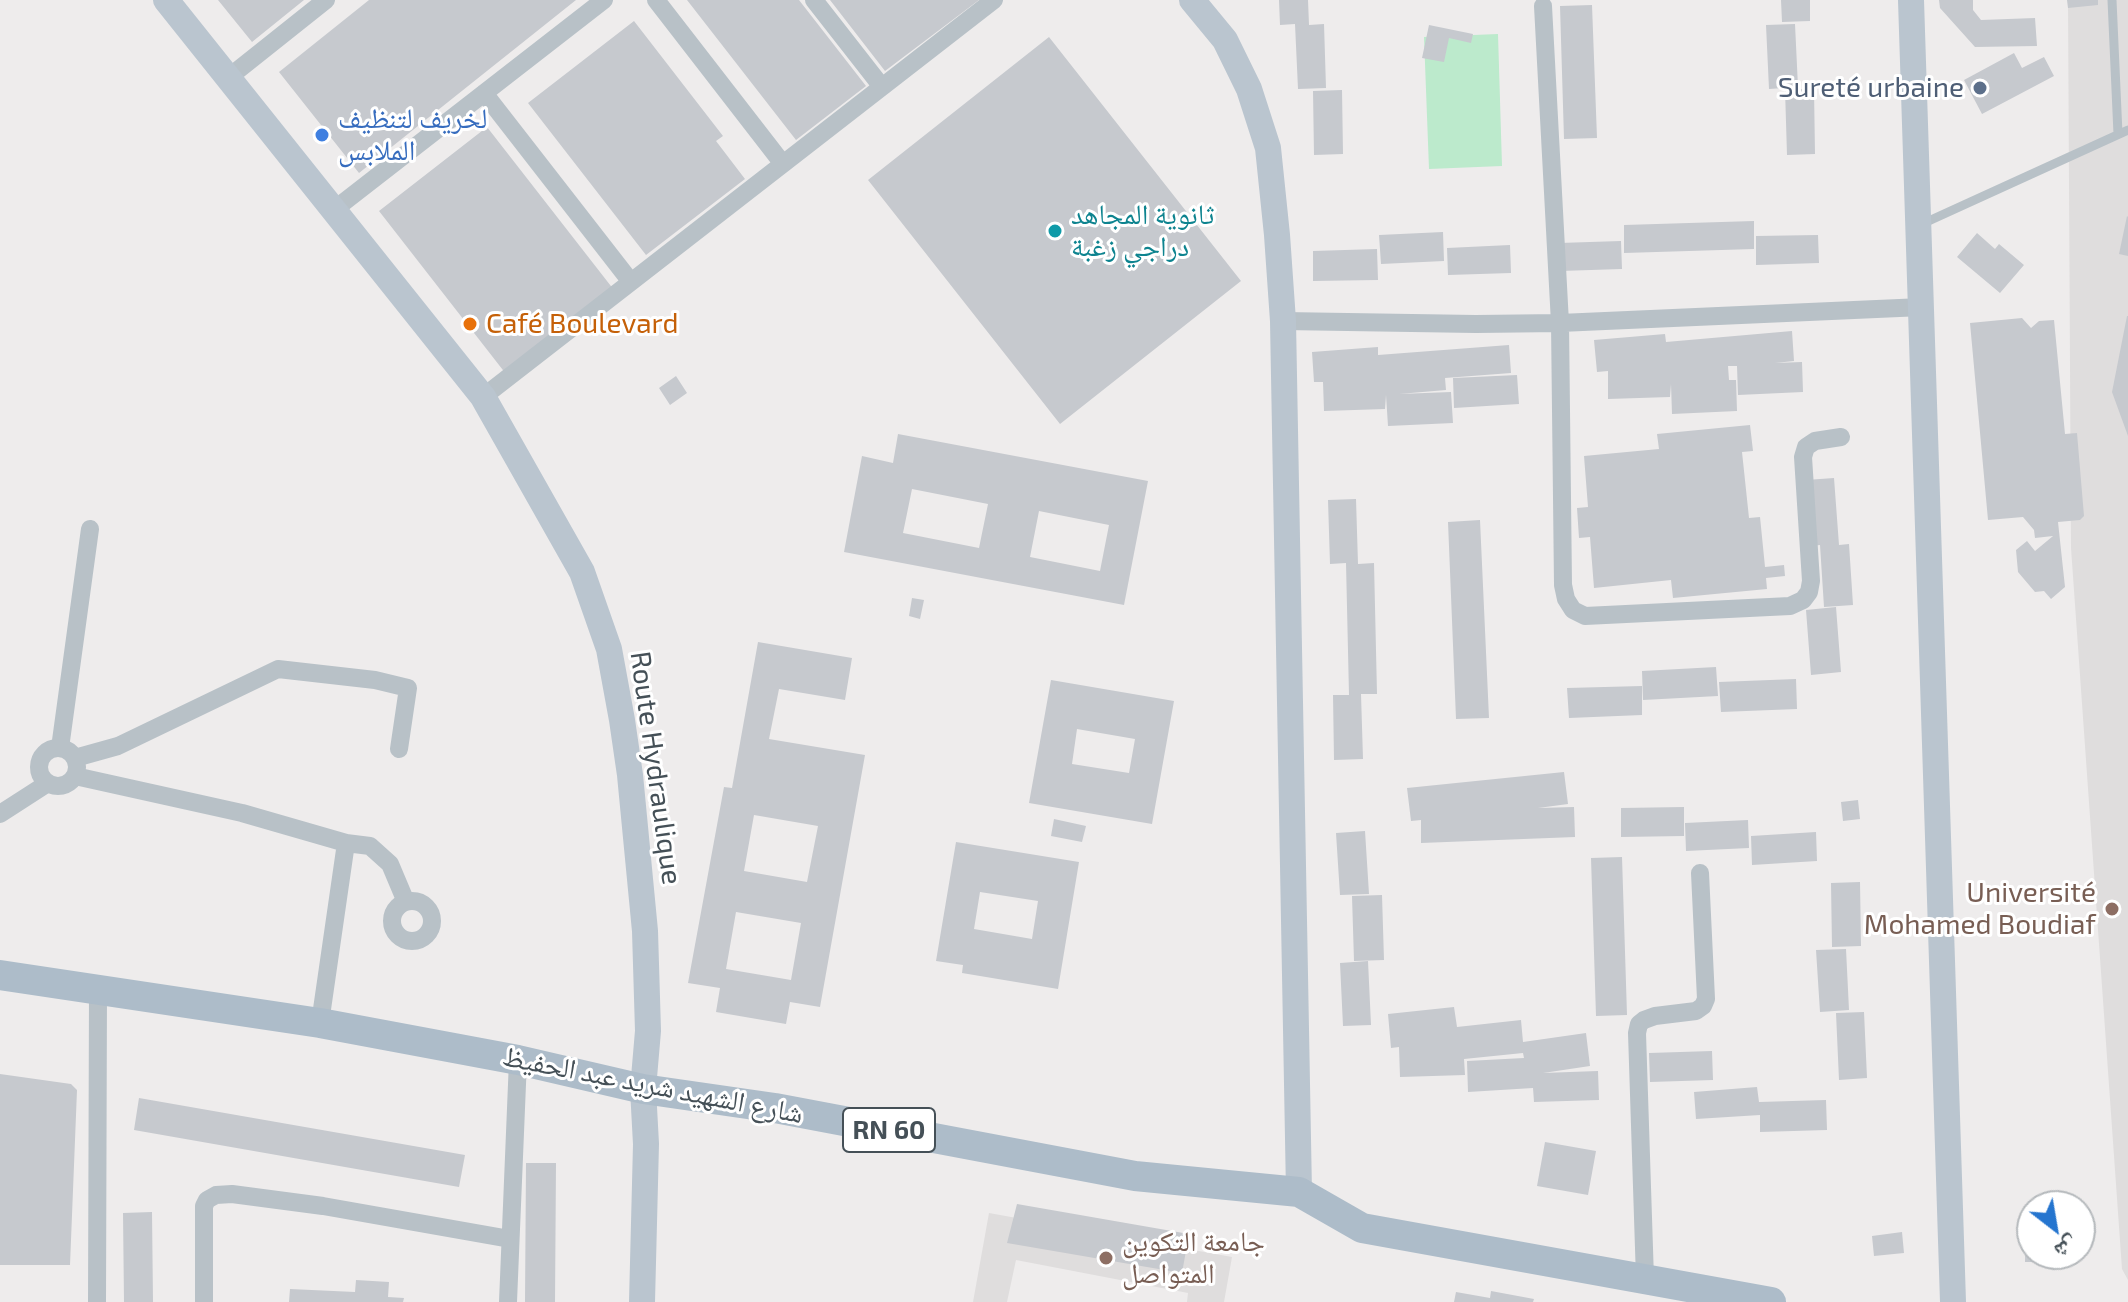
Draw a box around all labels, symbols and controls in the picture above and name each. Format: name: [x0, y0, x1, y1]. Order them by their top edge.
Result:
place label: Sureté urbaine: [1778, 71, 1964, 105]
marker: Sureté urbaine: [1971, 79, 1989, 97]
place label: لخريف لتنظيف الملابس: [338, 102, 487, 168]
marker: لخريف لتنظيف الملابس: [313, 126, 331, 144]
place label: ثانوية المجاهد دراجي زغبة: [1071, 198, 1214, 264]
marker: ثانوية المجاهد دراجي زغبة: [1046, 222, 1064, 240]
place label: Café Boulevard: [486, 307, 679, 341]
marker: Café Boulevard: [461, 315, 479, 333]
street label: Route Hydraulique: [623, 649, 689, 887]
place label: Université Mohamed Boudiaf: [1864, 876, 2096, 942]
marker: Université Mohamed Boudiaf: [2103, 900, 2121, 918]
street label: شارع الشهيد شريد عبد الحفيظ: [500, 1039, 806, 1131]
road number: RN 60: [843, 1108, 935, 1152]
north arrow: [2016, 1190, 2096, 1270]
place label: جامعة التكوين المتواصل: [1122, 1225, 1265, 1291]
text: ش: [2051, 1232, 2084, 1266]
marker: جامعة التكوين المتواصل: [1097, 1249, 1115, 1267]

